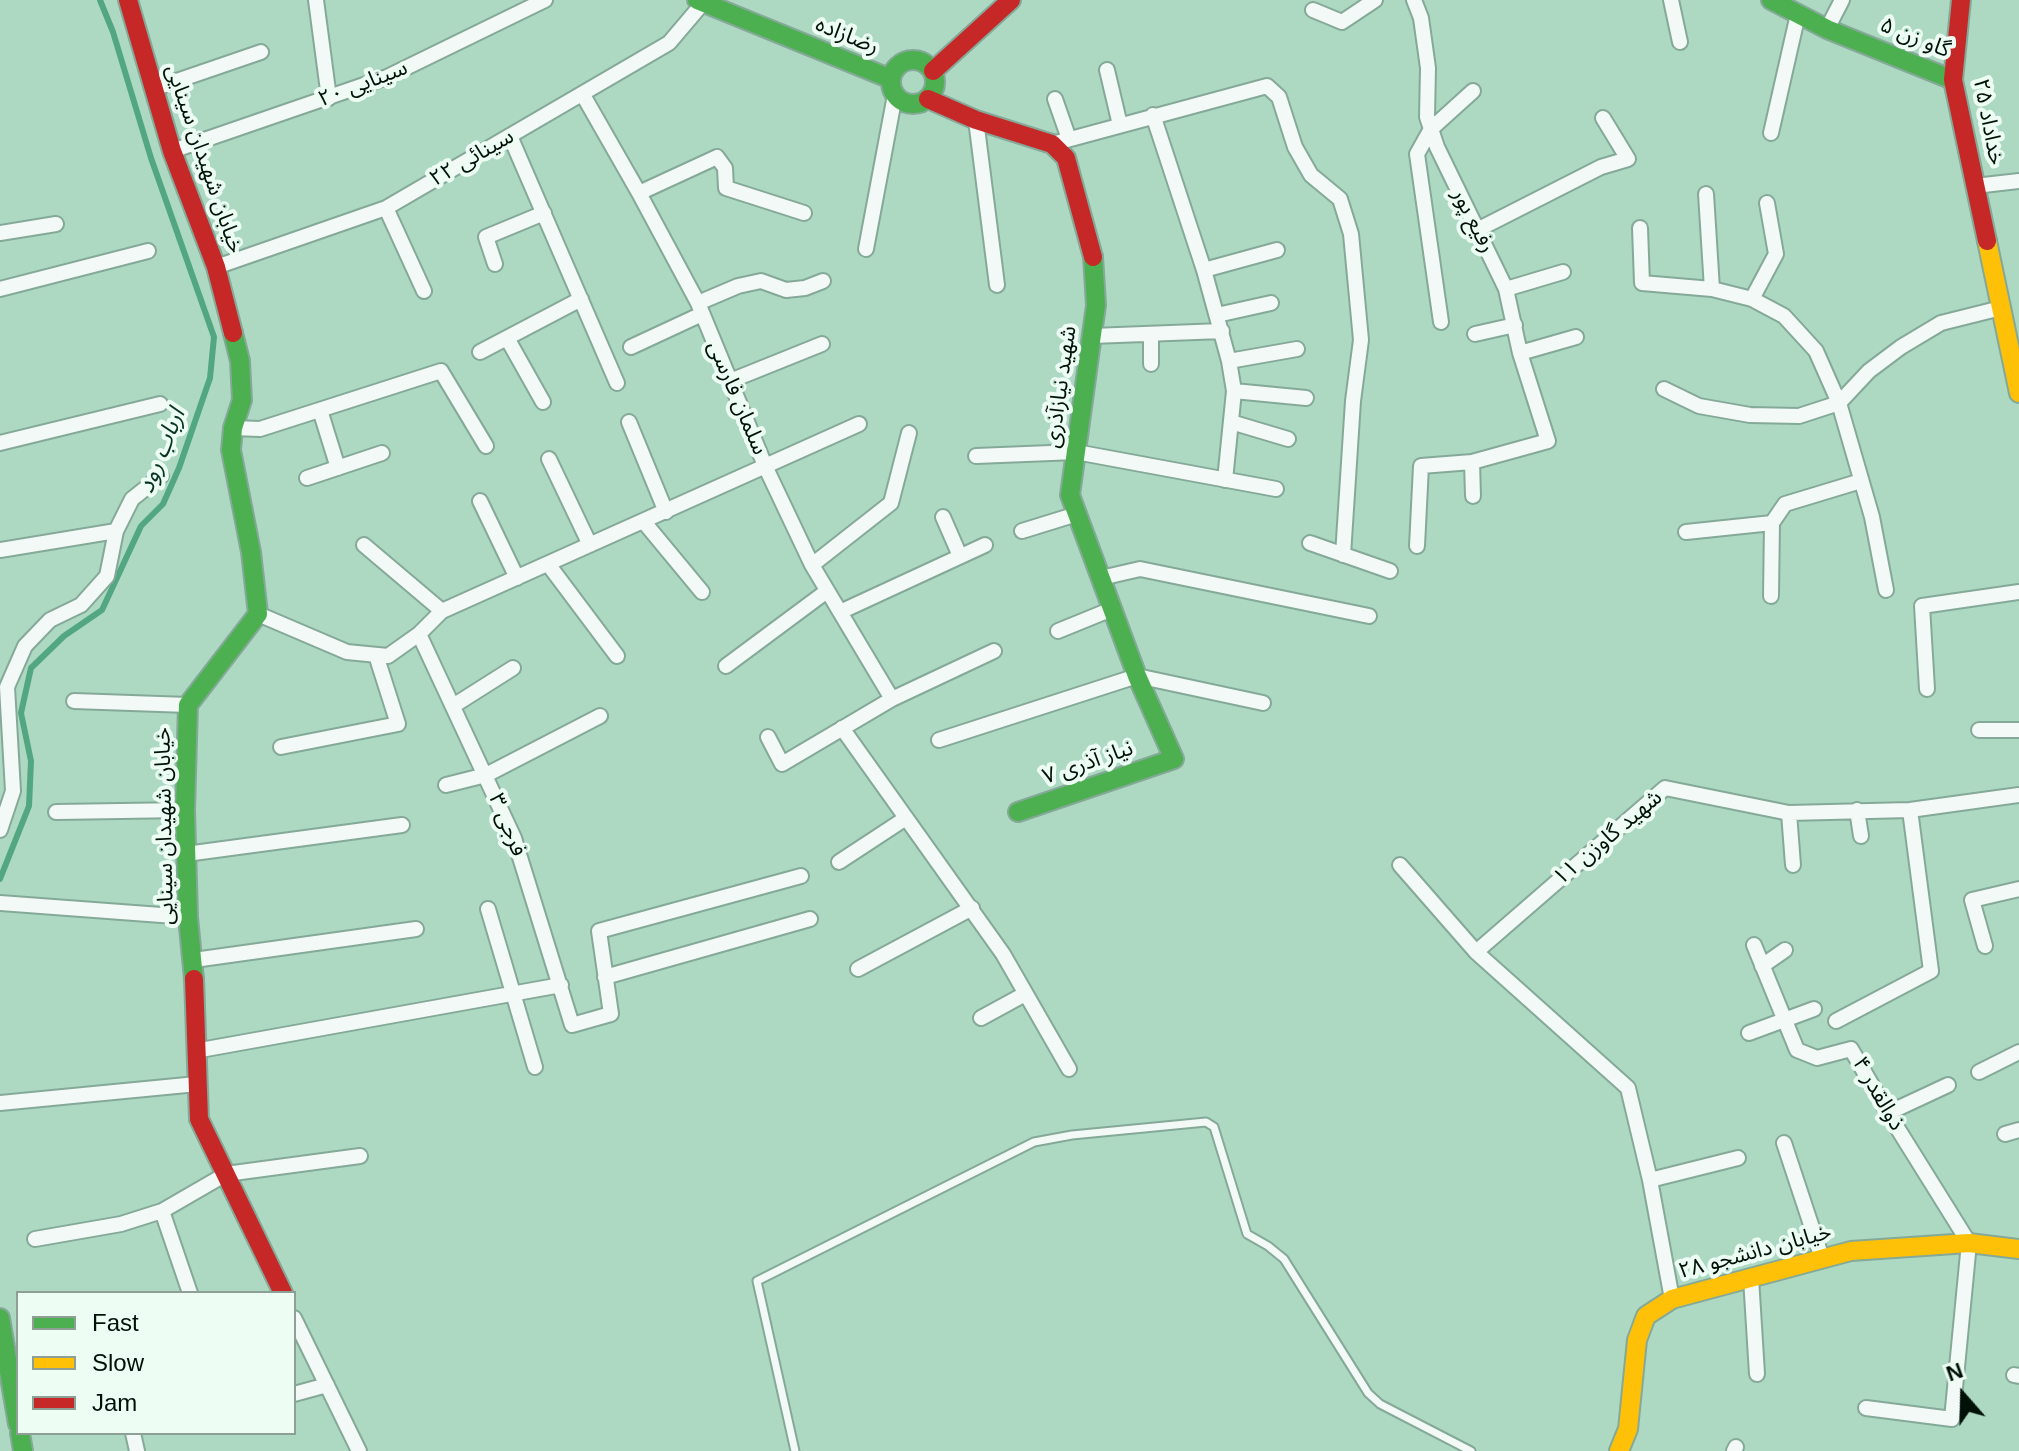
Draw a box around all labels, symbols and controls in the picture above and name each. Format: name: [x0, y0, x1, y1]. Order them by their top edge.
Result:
street label: رضازاده: [812, 11, 882, 61]
street label: گاو زن ۵: [1876, 12, 1954, 64]
street label: سینایی ۲۰: [315, 55, 411, 113]
street label: خیابان شهیدان سینایی: [159, 61, 249, 257]
street label: خداداد ۲۵: [1967, 77, 2009, 167]
street label: سینائی ۲۲: [425, 123, 519, 193]
street label: رفیع پور: [1446, 185, 1500, 257]
street label: شهید نیازآذری: [1039, 324, 1083, 450]
street label: سلمان فارسی: [701, 337, 773, 459]
water label: ارباب رود: [132, 404, 192, 498]
street label: خیابان شهیدان سینایی: [150, 727, 180, 925]
street label: نیاز آذری ۷: [1039, 735, 1137, 791]
street label: شهید گاوزن ۱۱: [1548, 785, 1668, 891]
street label: فرجی ۳: [482, 790, 532, 860]
street label: ذوالقدر ۴: [1846, 1052, 1910, 1136]
street label: خیابان دانشجو ۲۸: [1676, 1219, 1834, 1285]
legend: [16, 1291, 296, 1435]
text: Fast: [92, 1309, 139, 1336]
text: Slow: [92, 1349, 144, 1376]
north arrow: [1923, 1355, 2003, 1435]
text: N: [1943, 1358, 1966, 1386]
text: Jam: [92, 1389, 137, 1416]

